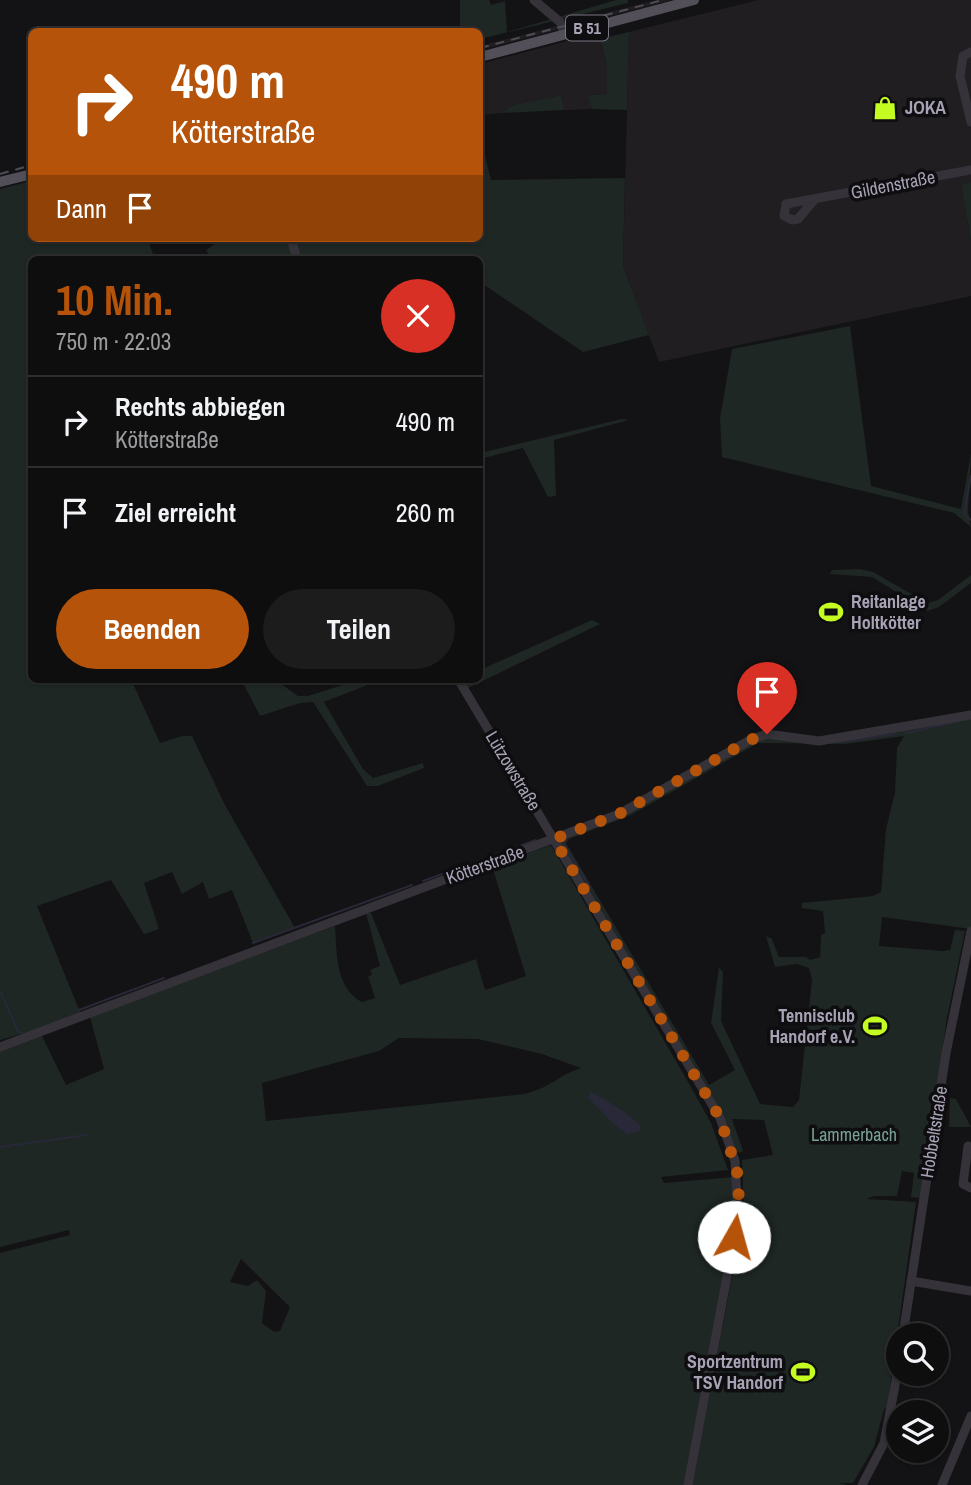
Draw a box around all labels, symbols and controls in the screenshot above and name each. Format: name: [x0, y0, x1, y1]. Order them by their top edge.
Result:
road number: B 51: [566, 16, 608, 40]
text: 490 m: [171, 47, 285, 113]
icon: right: [56, 56, 147, 147]
shop icon: JOKA: [871, 94, 899, 122]
place label: JOKA: [905, 95, 946, 120]
text: Kötterstraße: [171, 110, 315, 153]
street label: Gildenstraße: [849, 164, 937, 205]
icon: arrive: [121, 189, 159, 227]
text: Dann: [56, 191, 107, 226]
text: 10 Min.: [56, 272, 173, 328]
button: close: [381, 279, 455, 353]
text: 750 m · 22:03: [56, 326, 171, 357]
text: Rechts abbiegen: [115, 389, 286, 424]
icon: right: [56, 403, 94, 441]
text: 490 m: [396, 404, 455, 439]
text: Kötterstraße: [115, 424, 219, 455]
icon: arrive: [56, 494, 94, 532]
text: Ziel erreicht: [115, 495, 236, 530]
text: 260 m: [396, 495, 455, 530]
button: Beenden: [56, 589, 249, 669]
button: Teilen: [263, 589, 455, 669]
place label: Reitanlage Holtkötter: [851, 589, 926, 635]
sports icon: Reitanlage Holtkötter: [817, 598, 845, 626]
pin: [737, 662, 797, 734]
icon: arrive: [748, 673, 786, 711]
street label: Lützowstraße: [480, 726, 547, 815]
street label: Kötterstraße: [442, 839, 527, 890]
place label: Tennisclub Handorf e.V.: [769, 1003, 855, 1049]
sports icon: Tennisclub Handorf e.V.: [861, 1012, 889, 1040]
street label: Hobbeltstraße: [914, 1084, 953, 1180]
park label: Lammerbach: [811, 1122, 897, 1147]
position arrow: [697, 1200, 771, 1274]
map controls: [886, 1323, 949, 1463]
button: search: [886, 1323, 949, 1386]
place label: Sportzentrum TSV Handorf: [687, 1349, 783, 1395]
sports icon: Sportzentrum TSV Handorf: [789, 1358, 817, 1386]
button: layers: [886, 1400, 949, 1463]

